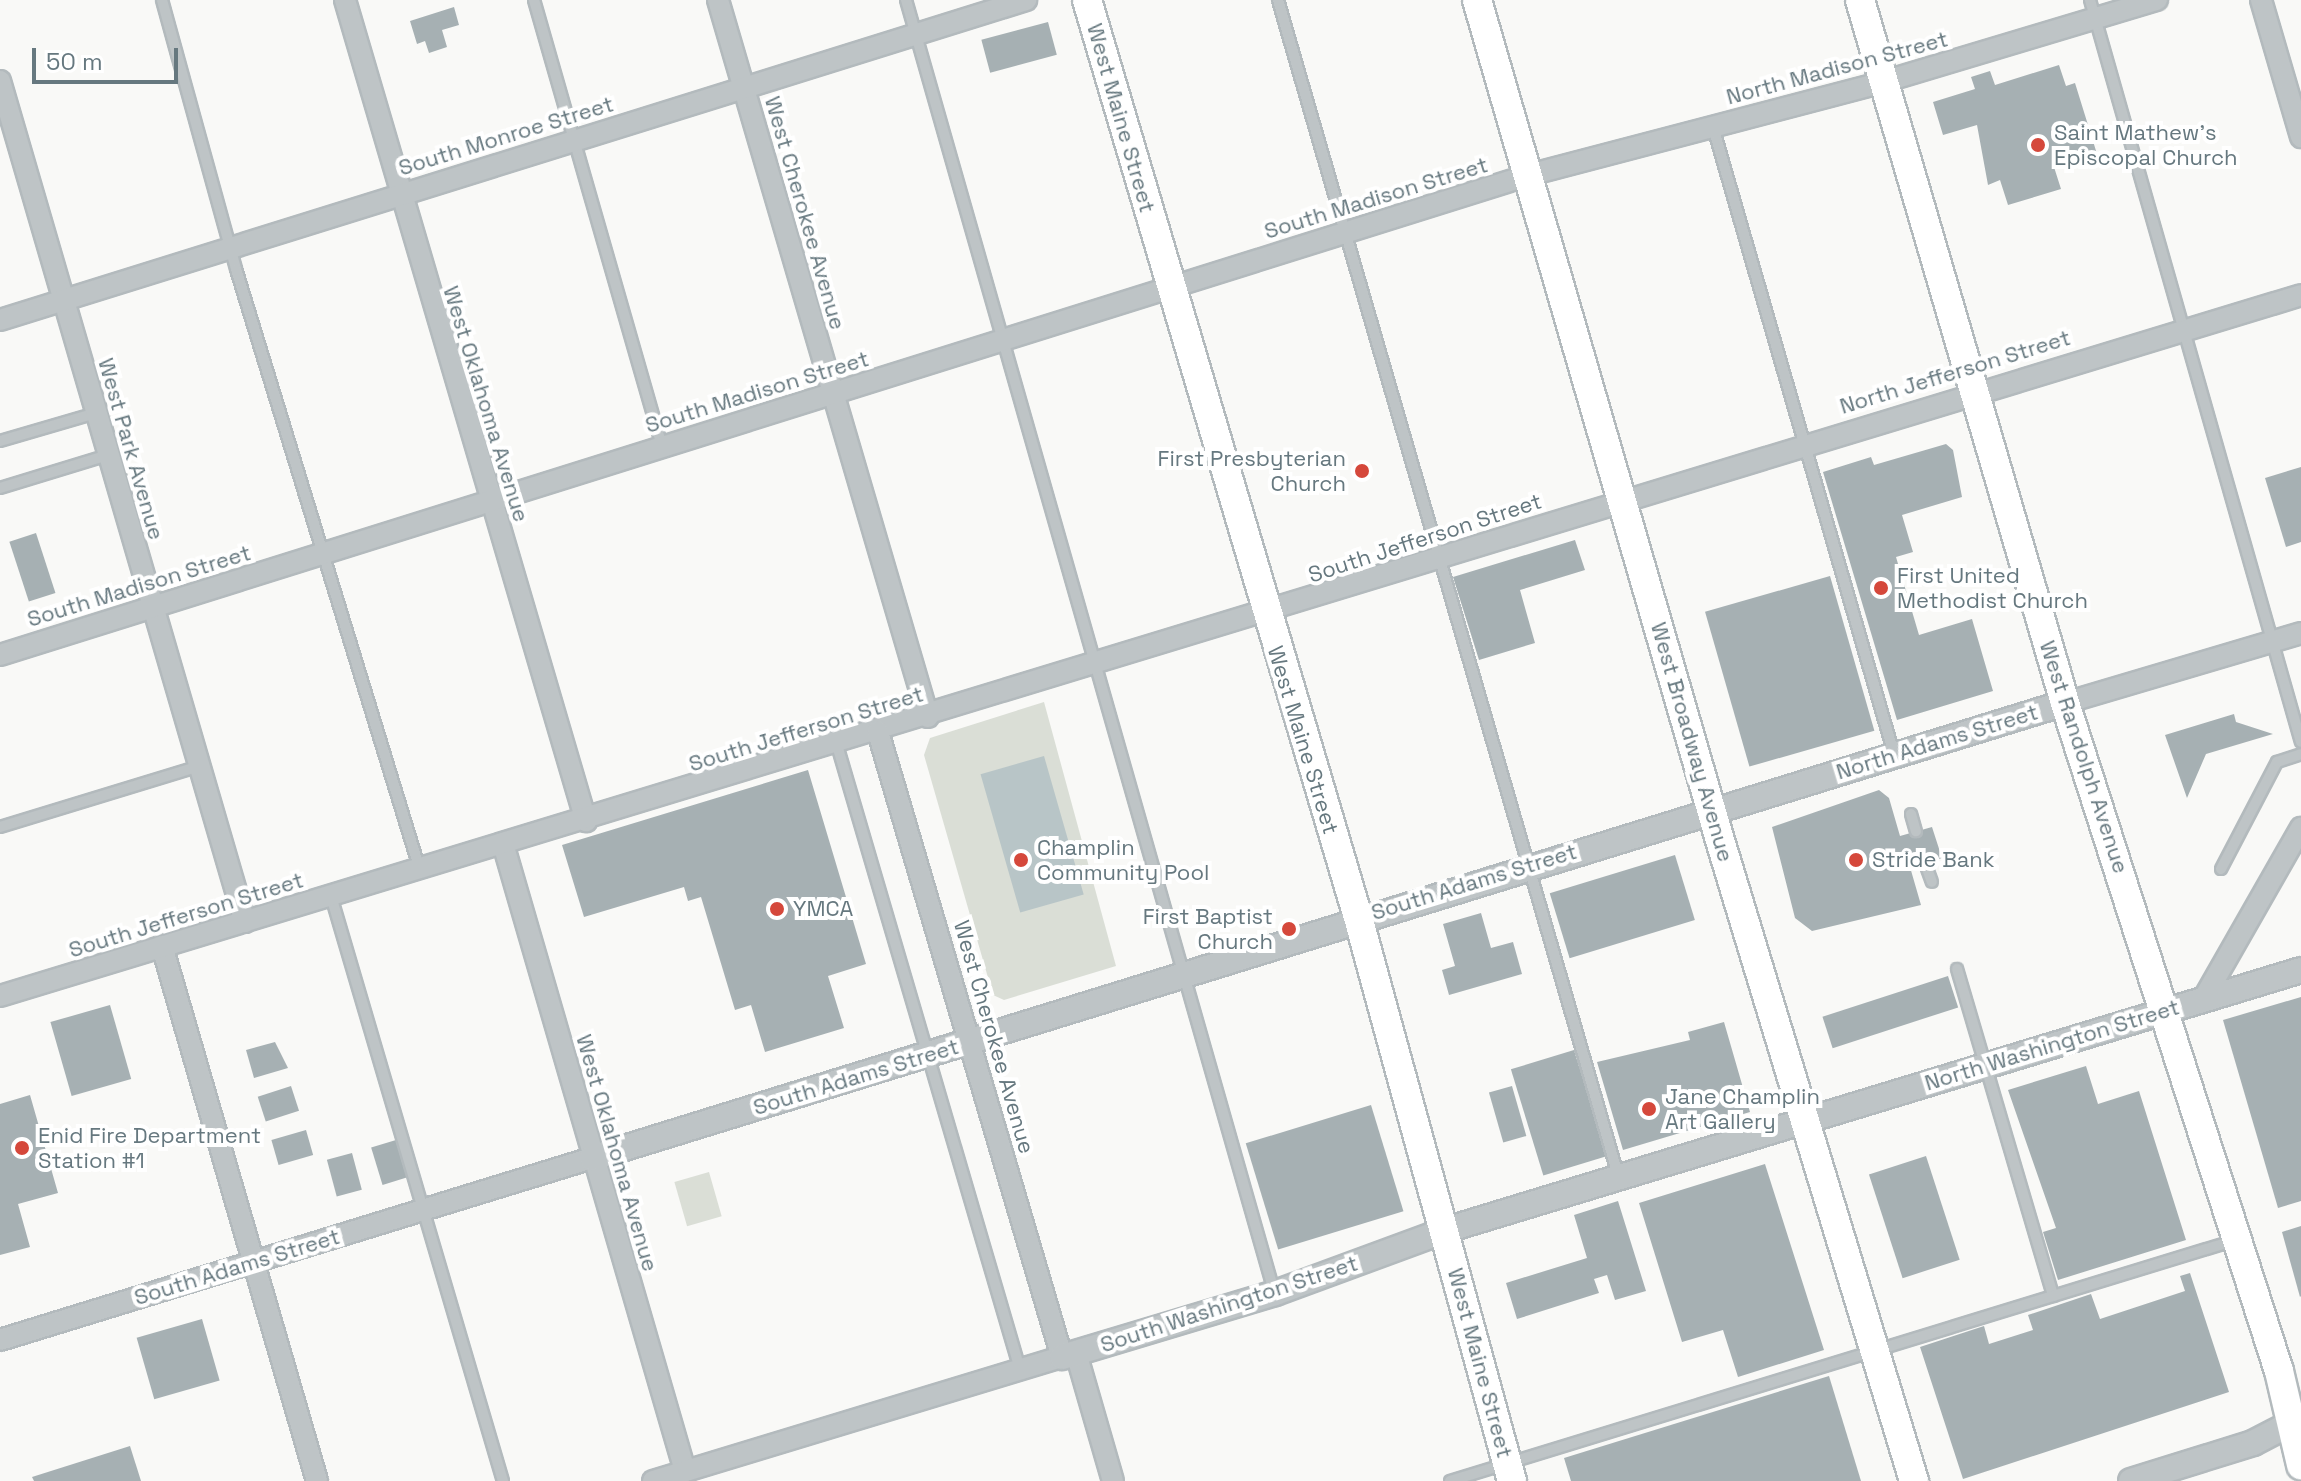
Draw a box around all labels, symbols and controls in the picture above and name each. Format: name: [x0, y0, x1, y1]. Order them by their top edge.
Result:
street label: West Maine Street: [1081, 20, 1161, 216]
street label: North Madison Street: [1723, 26, 1951, 110]
scale bar: [36, 32, 182, 82]
text: 50 m: [46, 46, 103, 77]
street label: South Monroe Street: [395, 91, 617, 181]
street label: West Cherokee Avenue: [759, 93, 851, 333]
place label: Saint Mathew's Episcopal Church: [2054, 119, 2238, 170]
marker: Saint Mathew's Episcopal Church: [2029, 136, 2047, 154]
street label: South Madison Street: [1261, 151, 1491, 245]
street label: West Oklahoma Avenue: [437, 283, 535, 525]
street label: North Jefferson Street: [1836, 324, 2074, 420]
street label: South Madison Street: [642, 345, 872, 439]
street label: West Park Avenue: [92, 355, 170, 543]
place label: First Presbyterian Church: [1158, 445, 1346, 496]
marker: First Presbyterian Church: [1353, 462, 1371, 480]
street label: South Jefferson Street: [1305, 488, 1545, 588]
street label: South Madison Street: [24, 539, 254, 633]
place label: First United Methodist Church: [1897, 562, 2088, 614]
marker: First United Methodist Church: [1872, 579, 1890, 597]
street label: West Broadway Avenue: [1645, 619, 1739, 865]
street label: West Randolph Avenue: [2034, 637, 2134, 877]
street label: West Maine Street: [1262, 643, 1344, 837]
street label: South Jefferson Street: [686, 681, 926, 777]
street label: North Adams Street: [1833, 699, 2041, 785]
place label: Champlin Community Pool: [1037, 834, 1209, 886]
street label: South Adams Street: [1368, 838, 1580, 926]
place label: Stride Bank: [1872, 847, 1995, 873]
marker: Champlin Community Pool: [1012, 851, 1030, 869]
marker: Stride Bank: [1847, 851, 1865, 869]
street label: South Jefferson Street: [66, 867, 306, 963]
place label: YMCA: [793, 896, 853, 922]
marker: YMCA: [768, 900, 786, 918]
place label: First Baptist Church: [1143, 903, 1273, 954]
street label: West Cherokee Avenue: [948, 917, 1040, 1157]
marker: First Baptist Church: [1280, 920, 1298, 938]
street label: North Washington Street: [1921, 994, 2183, 1096]
street label: West Oklahoma Avenue: [570, 1031, 664, 1275]
street label: South Adams Street: [750, 1033, 962, 1121]
place label: Jane Champlin Art Gallery: [1665, 1083, 1820, 1134]
marker: Jane Champlin Art Gallery: [1640, 1100, 1658, 1118]
place label: Enid Fire Department Station #1: [38, 1122, 261, 1174]
marker: Enid Fire Department Station #1: [13, 1139, 31, 1157]
street label: South Adams Street: [131, 1223, 343, 1311]
street label: South Washington Street: [1097, 1250, 1361, 1358]
street label: West Maine Street: [1442, 1265, 1518, 1461]

